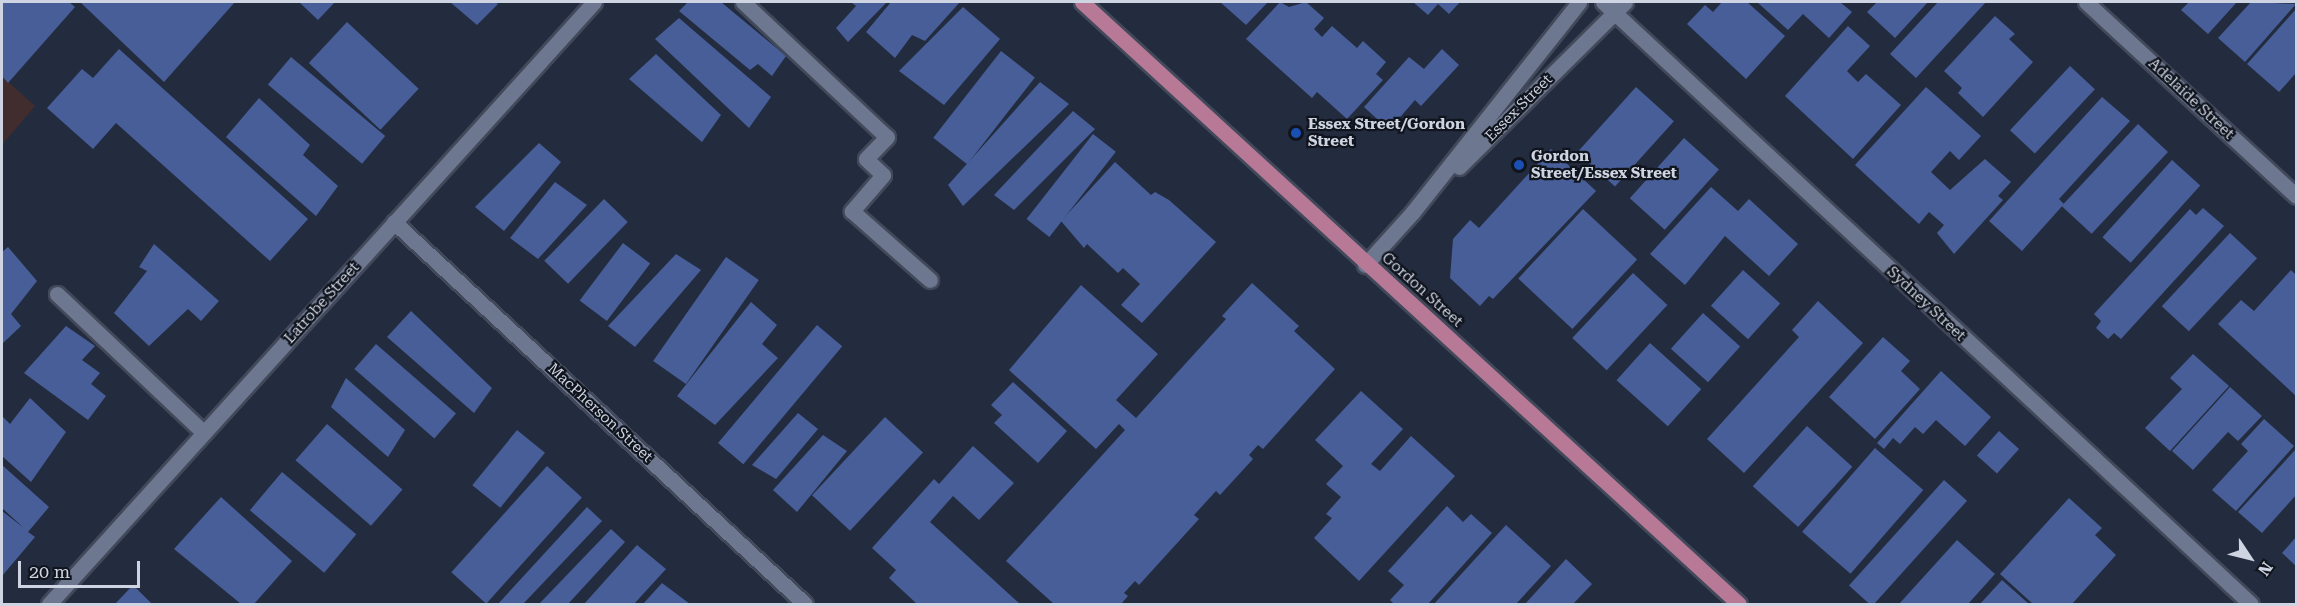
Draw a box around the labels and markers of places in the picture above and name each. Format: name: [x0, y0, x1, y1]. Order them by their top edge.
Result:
place label: Essex Street/Gordon Street: [1308, 115, 1465, 150]
marker: Essex Street/Gordon Street: [1289, 126, 1303, 140]
place label: Gordon Street/Essex Street: [1531, 147, 1677, 182]
marker: Gordon Street/Essex Street: [1512, 158, 1526, 172]

